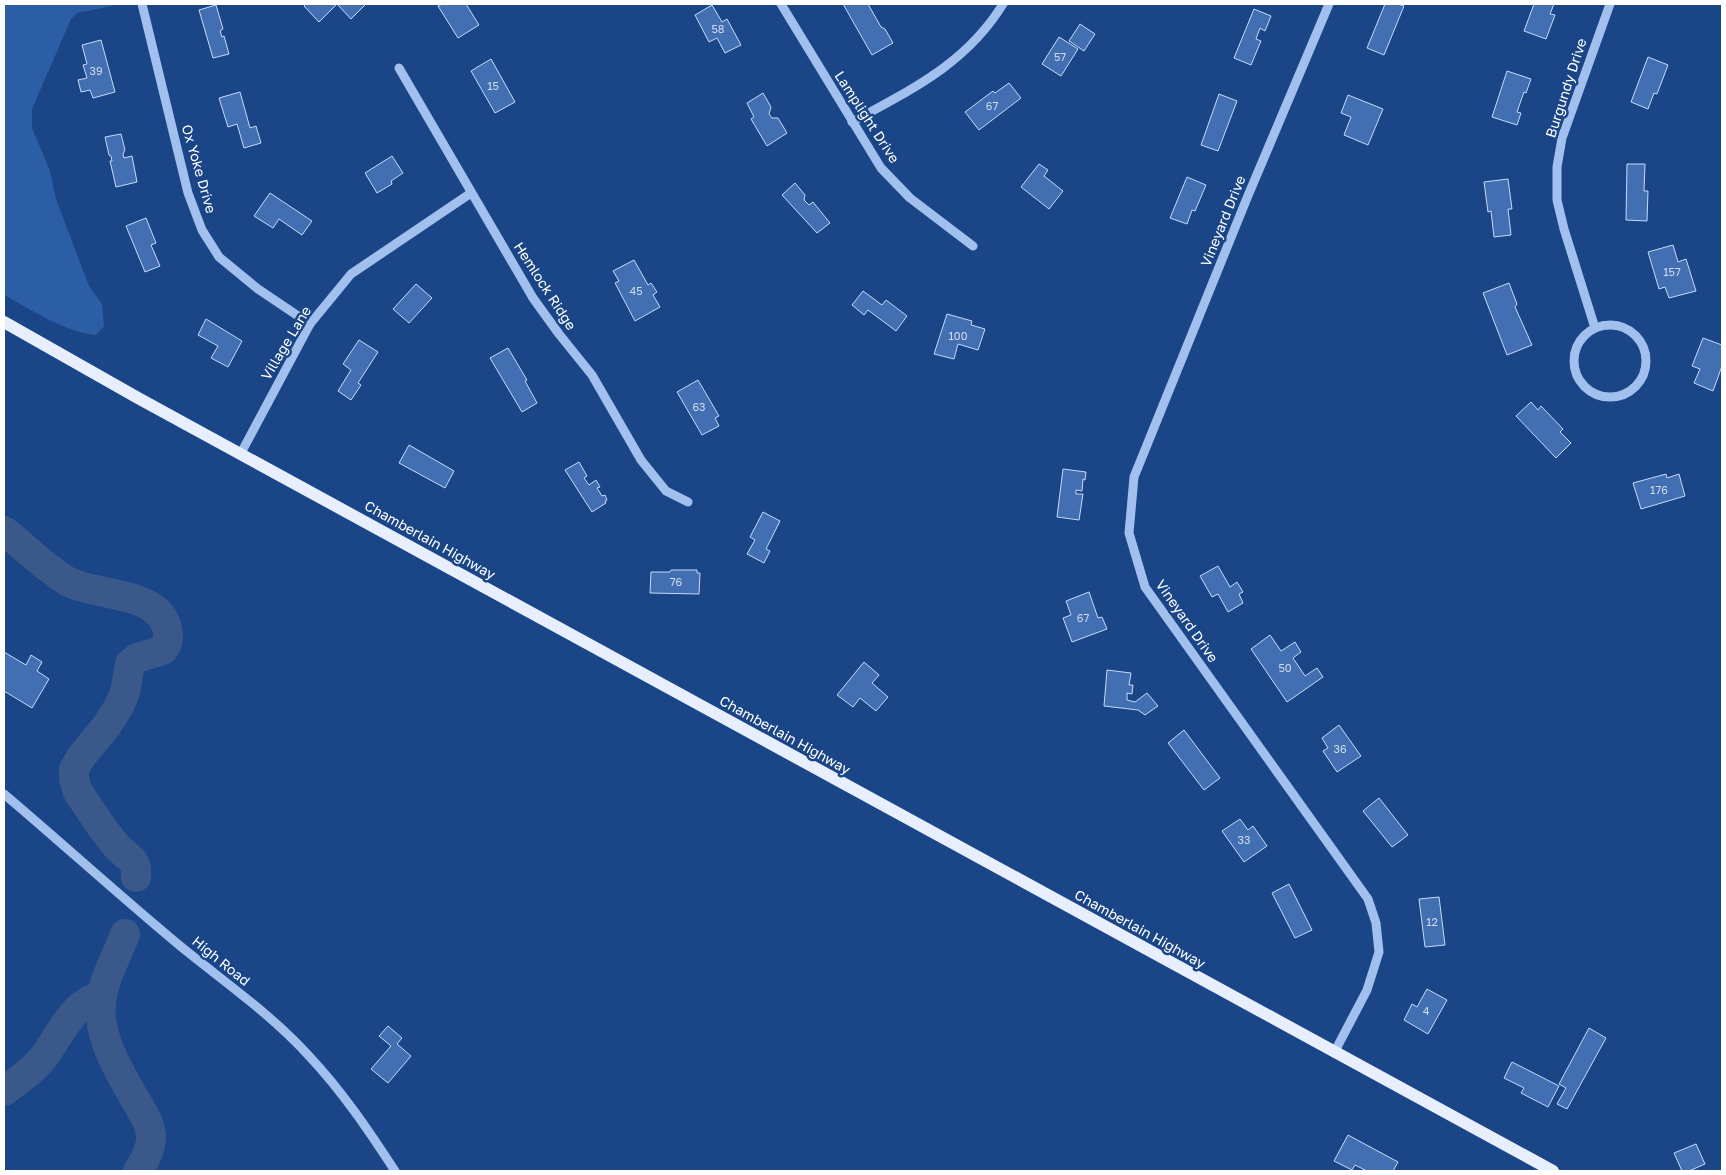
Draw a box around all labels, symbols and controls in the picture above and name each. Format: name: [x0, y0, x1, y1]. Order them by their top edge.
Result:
house number: 58: [711, 22, 725, 35]
street label: Burgundy Drive: [1541, 36, 1590, 140]
house number: 57: [1054, 50, 1066, 63]
house number: 39: [89, 64, 103, 77]
street label: Lamplight Drive: [831, 68, 903, 166]
house number: 15: [487, 79, 499, 92]
house number: 67: [986, 99, 998, 112]
street label: Ox Yoke Drive: [179, 122, 220, 215]
street label: Vineyard Drive: [1196, 173, 1249, 269]
street label: Hemlock Ridge: [511, 239, 580, 333]
house number: 157: [1663, 265, 1681, 278]
house number: 45: [629, 284, 643, 297]
street label: Village Lane: [257, 303, 314, 383]
house number: 100: [949, 329, 968, 342]
house number: 63: [692, 400, 706, 413]
house number: 176: [1650, 483, 1668, 496]
street label: Chamberlain Highway: [362, 497, 499, 583]
house number: 76: [670, 575, 683, 588]
street label: Vineyard Drive: [1153, 576, 1222, 665]
house number: 67: [1077, 611, 1089, 624]
house number: 50: [1278, 661, 1292, 674]
street label: Chamberlain Highway: [717, 692, 854, 778]
house number: 36: [1333, 742, 1347, 755]
house number: 33: [1238, 833, 1250, 846]
street label: Chamberlain Highway: [1072, 886, 1209, 972]
house number: 12: [1426, 915, 1438, 928]
street label: High Road: [189, 932, 254, 989]
house number: 4: [1423, 1004, 1430, 1017]

